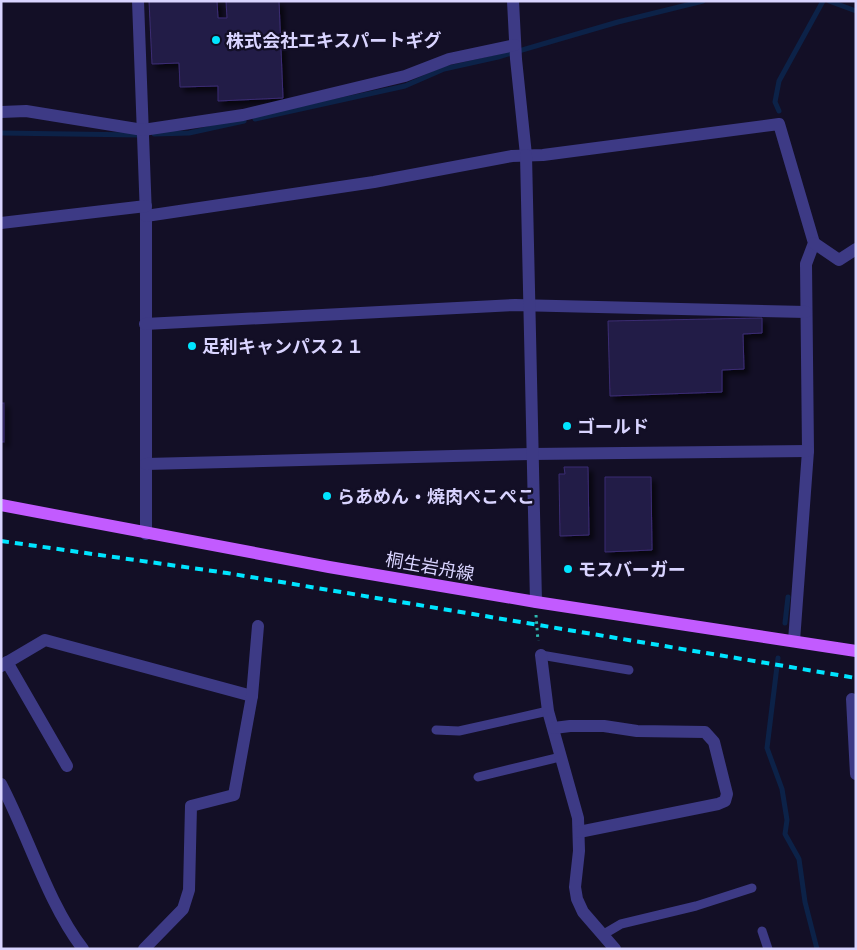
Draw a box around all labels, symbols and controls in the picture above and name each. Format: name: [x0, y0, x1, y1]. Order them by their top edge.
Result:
place label: 株式会社エキスパートギグ: [226, 29, 441, 51]
marker: 株式会社エキスパートギグ: [210, 34, 222, 46]
place label: 足利キャンパス２１: [202, 335, 364, 357]
marker: 足利キャンパス２１: [186, 340, 198, 352]
place label: ゴールド: [577, 415, 649, 437]
marker: ゴールド: [561, 420, 573, 432]
place label: らあめん・焼肉ぺこぺこ: [337, 485, 535, 507]
marker: らあめん・焼肉ぺこぺこ: [321, 490, 333, 502]
street label: 桐生岩舟線: [384, 547, 476, 585]
place label: モスバーガー: [578, 558, 686, 580]
marker: モスバーガー: [562, 563, 574, 575]

